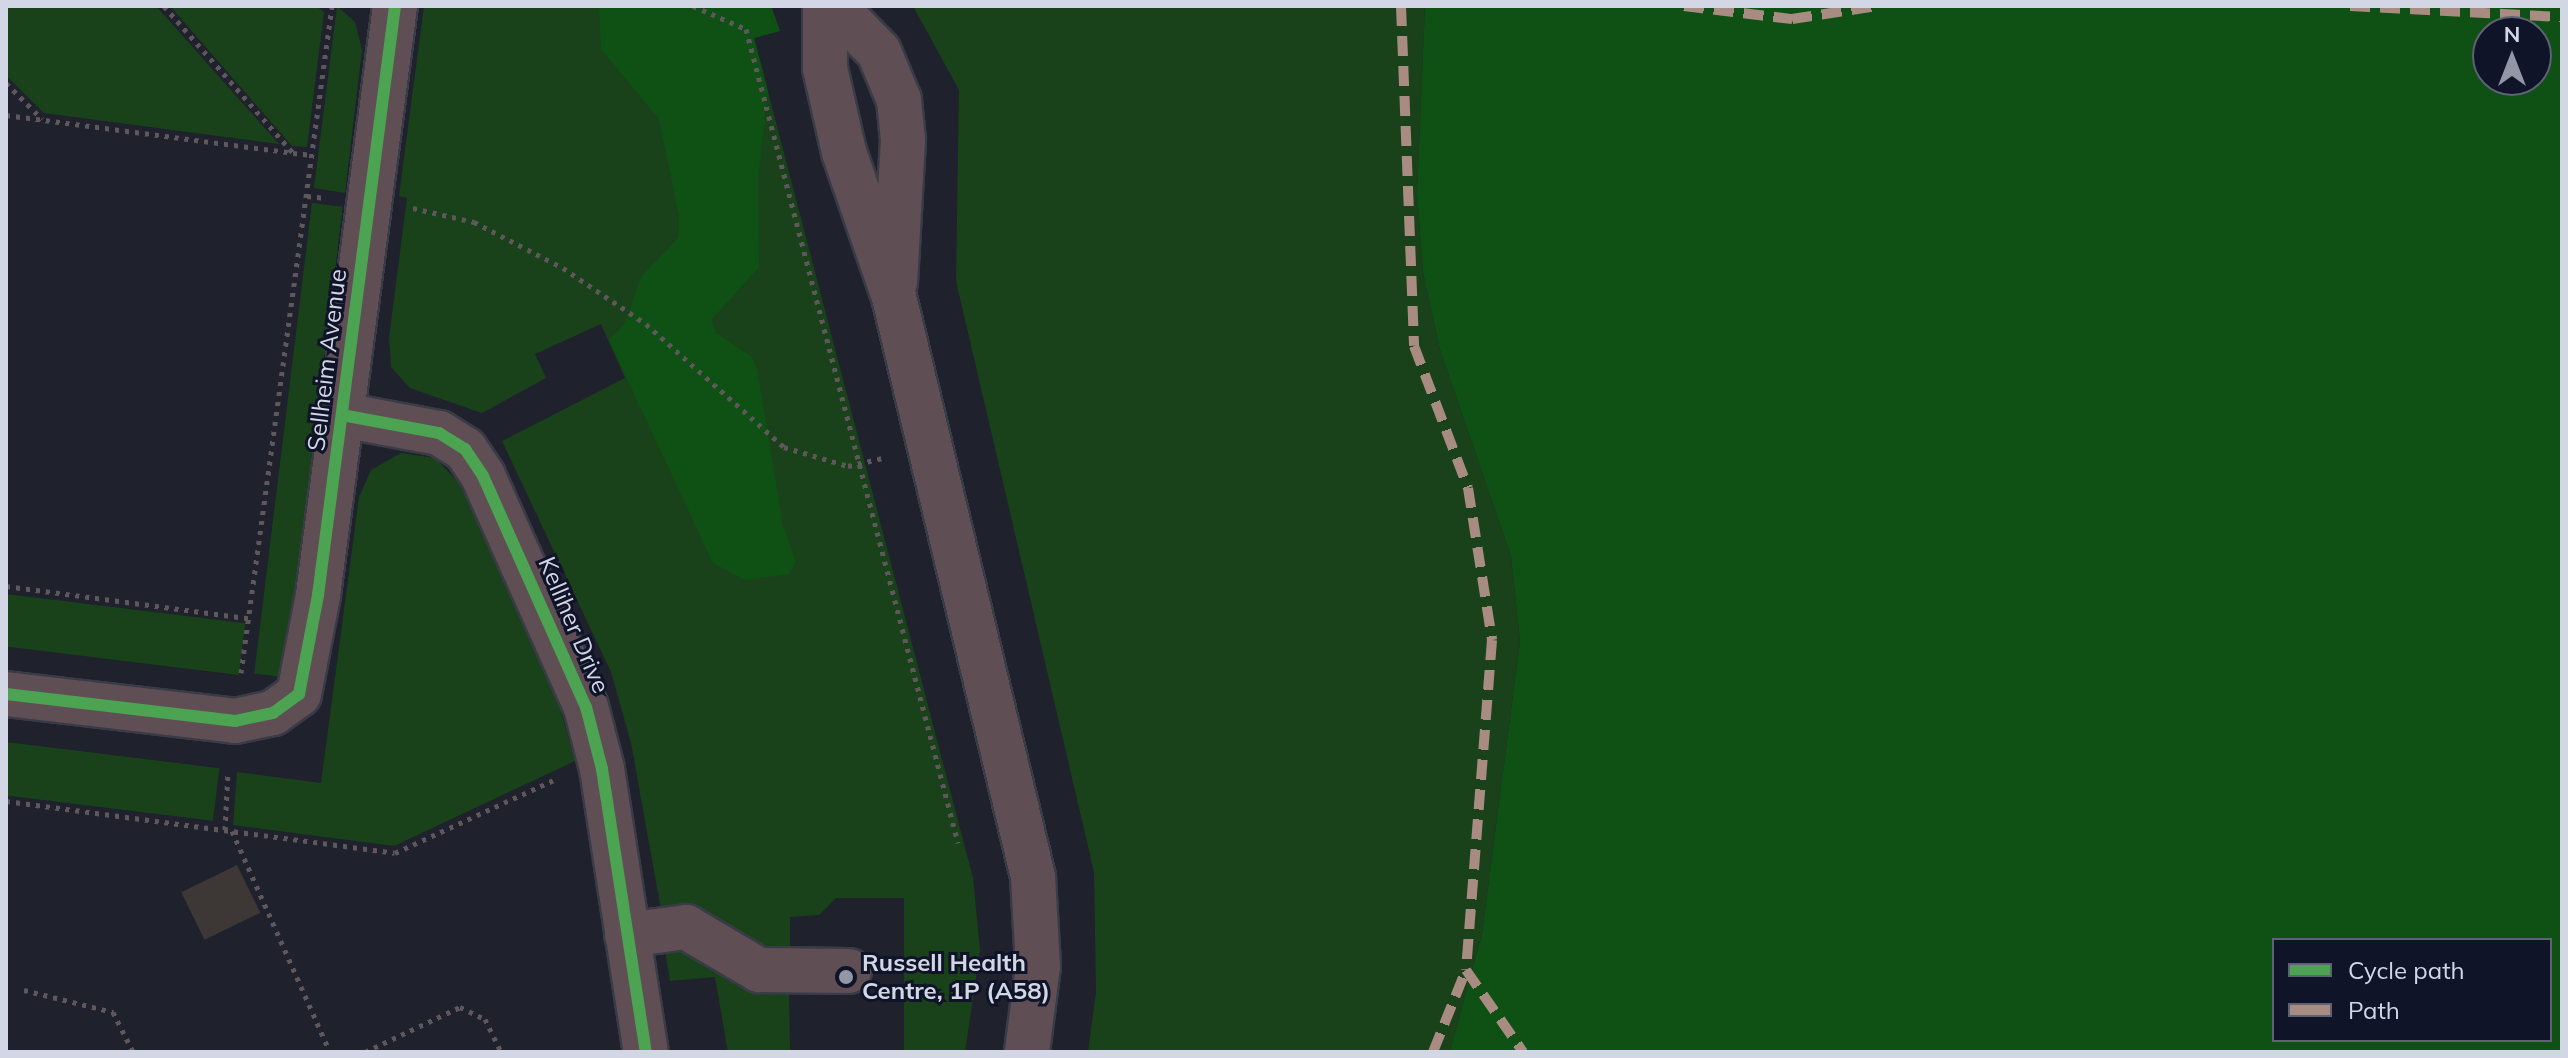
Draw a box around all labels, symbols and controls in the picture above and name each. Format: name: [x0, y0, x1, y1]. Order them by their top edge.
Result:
north arrow: [2472, 16, 2552, 96]
text: N: [2504, 20, 2520, 48]
street label: Sellheim Avenue: [302, 267, 352, 453]
street label: Kelliher Drive: [532, 553, 616, 697]
legend: [2272, 938, 2552, 1042]
place label: Russell Health Centre, 1P (A58): [862, 949, 1050, 1005]
text: Cycle path: [2348, 955, 2465, 985]
marker: Russell Health Centre, 1P (A58): [837, 968, 855, 986]
text: Path: [2348, 995, 2400, 1025]

